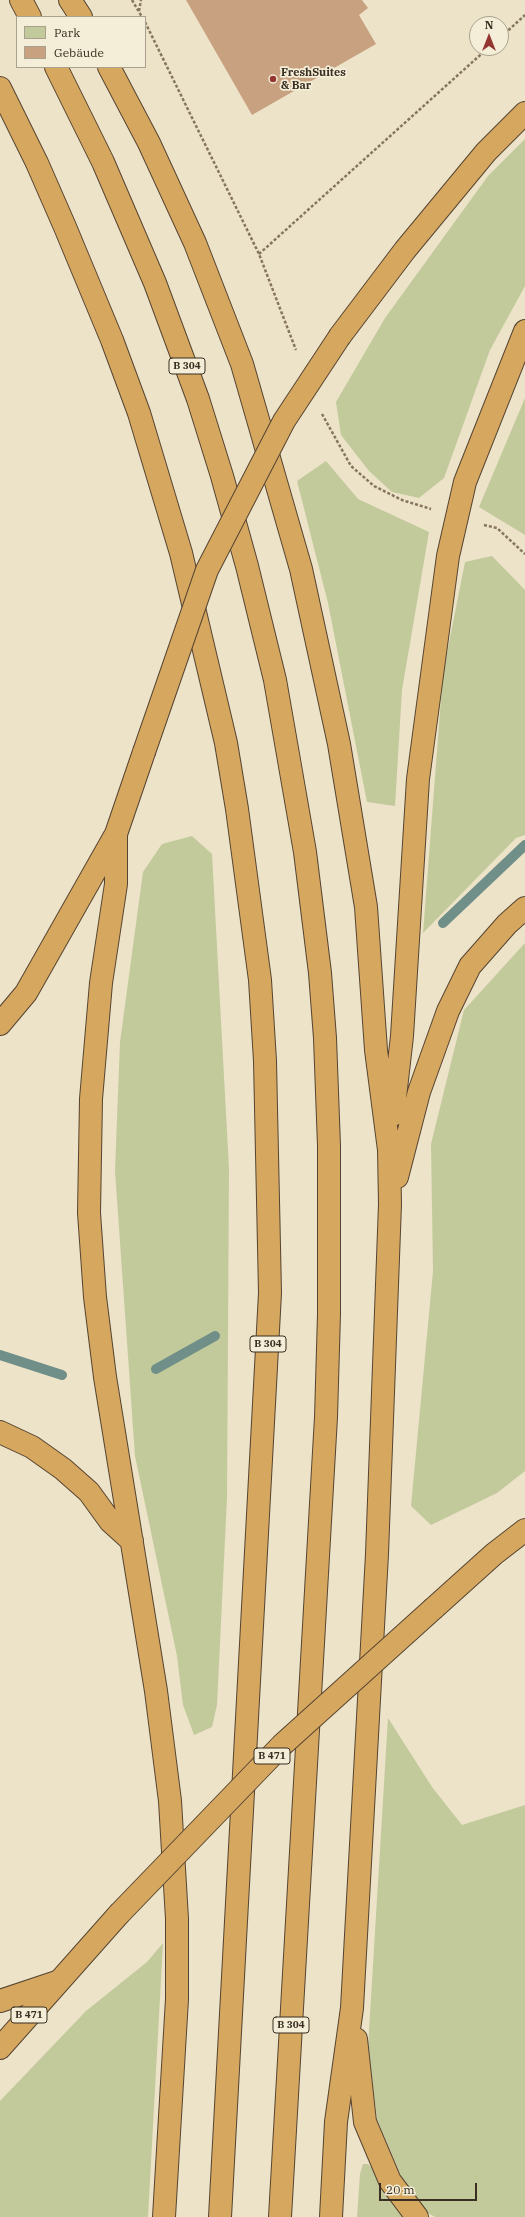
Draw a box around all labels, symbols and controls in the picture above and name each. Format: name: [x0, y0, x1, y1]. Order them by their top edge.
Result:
legend: [16, 16, 146, 68]
north arrow: [469, 16, 509, 56]
text: N: [485, 18, 493, 32]
text: Park: [54, 25, 80, 40]
text: Gebäude: [54, 45, 104, 60]
place label: FreshSuites & Bar: [281, 66, 346, 92]
marker: FreshSuites & Bar: [268, 74, 278, 84]
road number: B 304: [169, 358, 205, 374]
road number: B 304: [250, 1336, 286, 1352]
road number: B 471: [254, 1748, 290, 1764]
road number: B 471: [11, 2007, 47, 2023]
road number: B 304: [273, 2017, 309, 2033]
scale bar: [381, 2175, 479, 2201]
text: 20 m: [386, 2182, 415, 2197]

